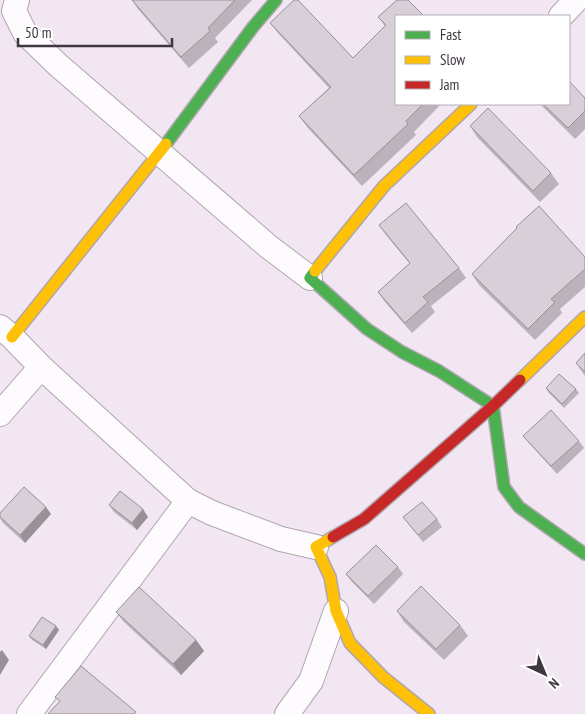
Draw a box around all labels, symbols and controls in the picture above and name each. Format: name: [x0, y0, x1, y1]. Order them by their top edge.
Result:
scale bar: [18, 15, 171, 47]
legend: [395, 15, 570, 105]
text: 50 m: [25, 23, 51, 42]
text: Fast: [440, 25, 461, 44]
text: Slow: [440, 50, 465, 69]
text: Jam: [439, 75, 459, 94]
north arrow: [520, 649, 570, 699]
text: N: [545, 674, 563, 692]

